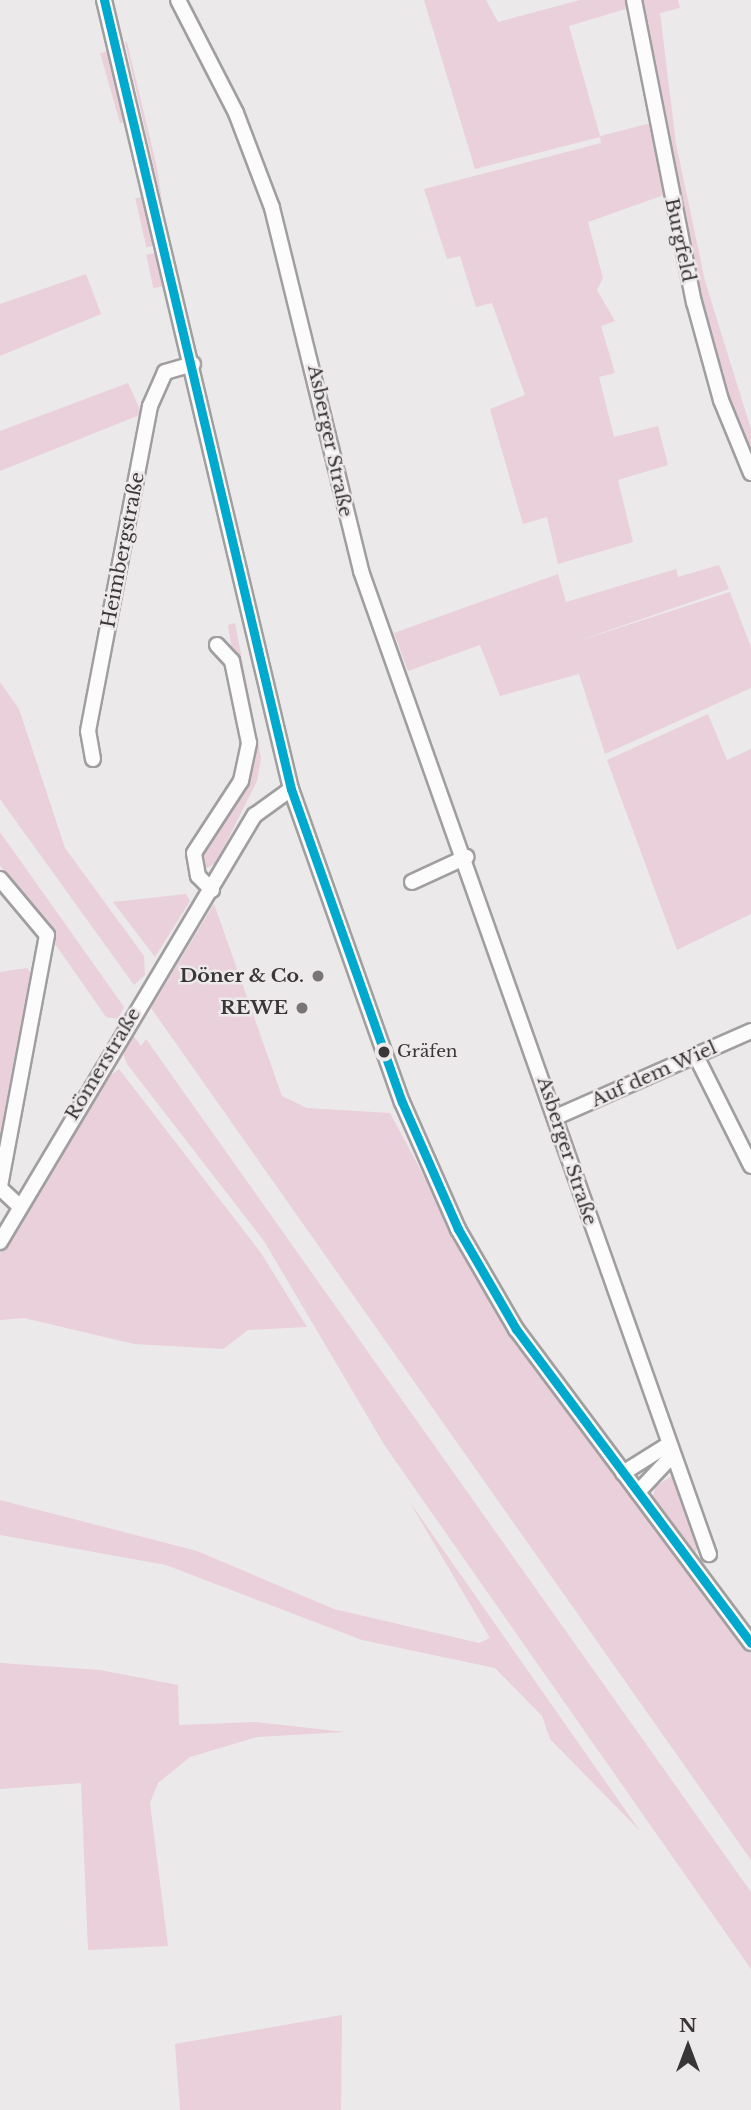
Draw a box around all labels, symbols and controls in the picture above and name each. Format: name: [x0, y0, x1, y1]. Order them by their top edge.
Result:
street label: Burgfeld: [660, 196, 700, 284]
street label: Asberger Straße: [303, 363, 357, 519]
street label: Heimbergstraße: [97, 470, 149, 630]
place label: Döner & Co.: [179, 965, 304, 987]
marker: Döner & Co.: [310, 968, 326, 984]
place label: REWE: [220, 997, 288, 1019]
marker: REWE: [294, 1000, 310, 1016]
street label: Römerstraße: [61, 1004, 145, 1124]
street label: Auf dem Wiel: [587, 1036, 721, 1112]
place label: Gräfen: [397, 1042, 458, 1062]
marker: Gräfen: [377, 1045, 391, 1059]
street label: Asberger Straße: [532, 1074, 602, 1228]
north arrow: [653, 2012, 723, 2082]
text: N: [679, 2014, 697, 2037]

